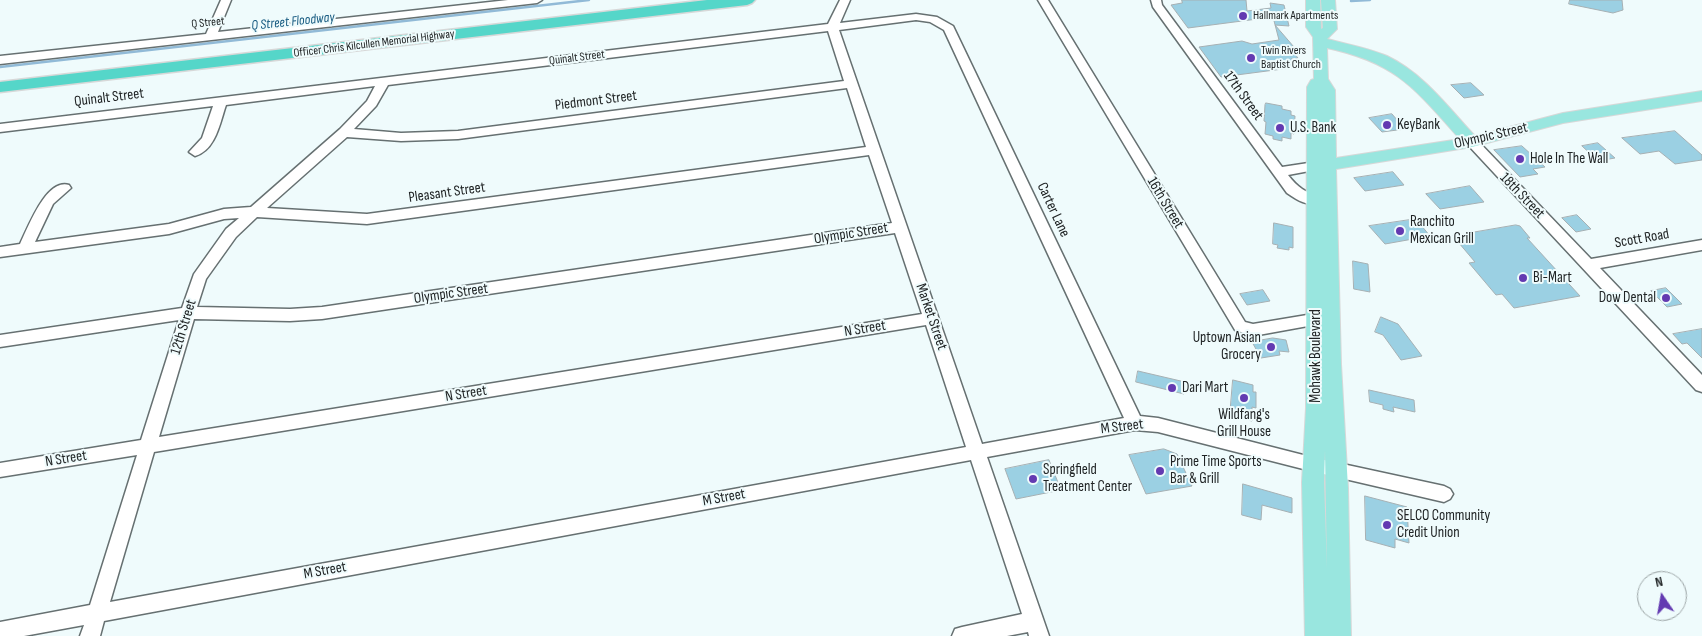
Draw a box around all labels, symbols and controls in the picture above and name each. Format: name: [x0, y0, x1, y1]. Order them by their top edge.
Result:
water label: Q Street Floodway: [251, 9, 335, 35]
place label: Hallmark Apartments: [1253, 9, 1338, 23]
marker: Hallmark Apartments: [1237, 10, 1249, 22]
street label: Q Street: [191, 14, 225, 32]
street label: Officer Chris Kilcullen Memorial Highway: [293, 27, 455, 61]
place label: Twin Rivers Baptist Church: [1261, 44, 1321, 72]
street label: Quinalt Street: [548, 47, 606, 69]
marker: Twin Rivers Baptist Church: [1245, 52, 1257, 64]
street label: 17th Street: [1219, 68, 1267, 124]
street label: Quinalt Street: [73, 85, 145, 111]
street label: Piedmont Street: [554, 87, 638, 115]
place label: KeyBank: [1397, 116, 1440, 134]
place label: U.S. Bank: [1290, 119, 1336, 137]
marker: KeyBank: [1381, 119, 1393, 131]
street label: Olympic Street: [1453, 119, 1529, 153]
marker: U.S. Bank: [1274, 122, 1286, 134]
place label: Hole In The Wall: [1530, 150, 1608, 168]
marker: Hole In The Wall: [1514, 153, 1526, 165]
street label: 18th Street: [1496, 169, 1548, 223]
street label: 16th Street: [1143, 174, 1187, 232]
street label: Pleasant Street: [408, 179, 486, 207]
street label: Carter Lane: [1033, 180, 1073, 240]
place label: Ranchito Mexican Grill: [1410, 213, 1474, 248]
street label: Olympic Street: [813, 219, 889, 249]
marker: Ranchito Mexican Grill: [1394, 225, 1406, 237]
street label: Scott Road: [1613, 225, 1671, 253]
place label: Bi-Mart: [1533, 269, 1572, 287]
marker: Bi-Mart: [1517, 272, 1529, 284]
street label: Olympic Street: [413, 280, 489, 308]
street label: Market Street: [911, 281, 951, 353]
place label: Dow Dental: [1599, 289, 1656, 307]
marker: Dow Dental: [1660, 292, 1672, 304]
street label: 12th Street: [167, 297, 201, 357]
street label: Mohawk Boulevard: [1307, 309, 1325, 403]
street label: N Street: [843, 317, 887, 341]
place label: Uptown Asian Grocery: [1193, 329, 1261, 364]
marker: Uptown Asian Grocery: [1265, 341, 1277, 353]
place label: Dari Mart: [1182, 379, 1228, 397]
street label: N Street: [444, 382, 488, 406]
marker: Dari Mart: [1166, 382, 1178, 394]
marker: Wildfang's Grill House: [1238, 392, 1250, 404]
place label: Wildfang's Grill House: [1217, 406, 1271, 441]
street label: M Street: [1100, 415, 1144, 439]
street label: N Street: [44, 447, 88, 471]
place label: Prime Time Sports Bar & Grill: [1170, 453, 1262, 488]
place label: Springfield Treatment Center: [1043, 461, 1132, 496]
marker: Prime Time Sports Bar & Grill: [1154, 465, 1166, 477]
marker: Springfield Treatment Center: [1027, 473, 1039, 485]
street label: M Street: [701, 485, 747, 511]
place label: SELCO Community Credit Union: [1397, 507, 1490, 542]
marker: SELCO Community Credit Union: [1381, 519, 1393, 531]
street label: M Street: [302, 558, 348, 584]
north arrow: [1637, 571, 1687, 621]
text: N: [1654, 573, 1664, 591]

